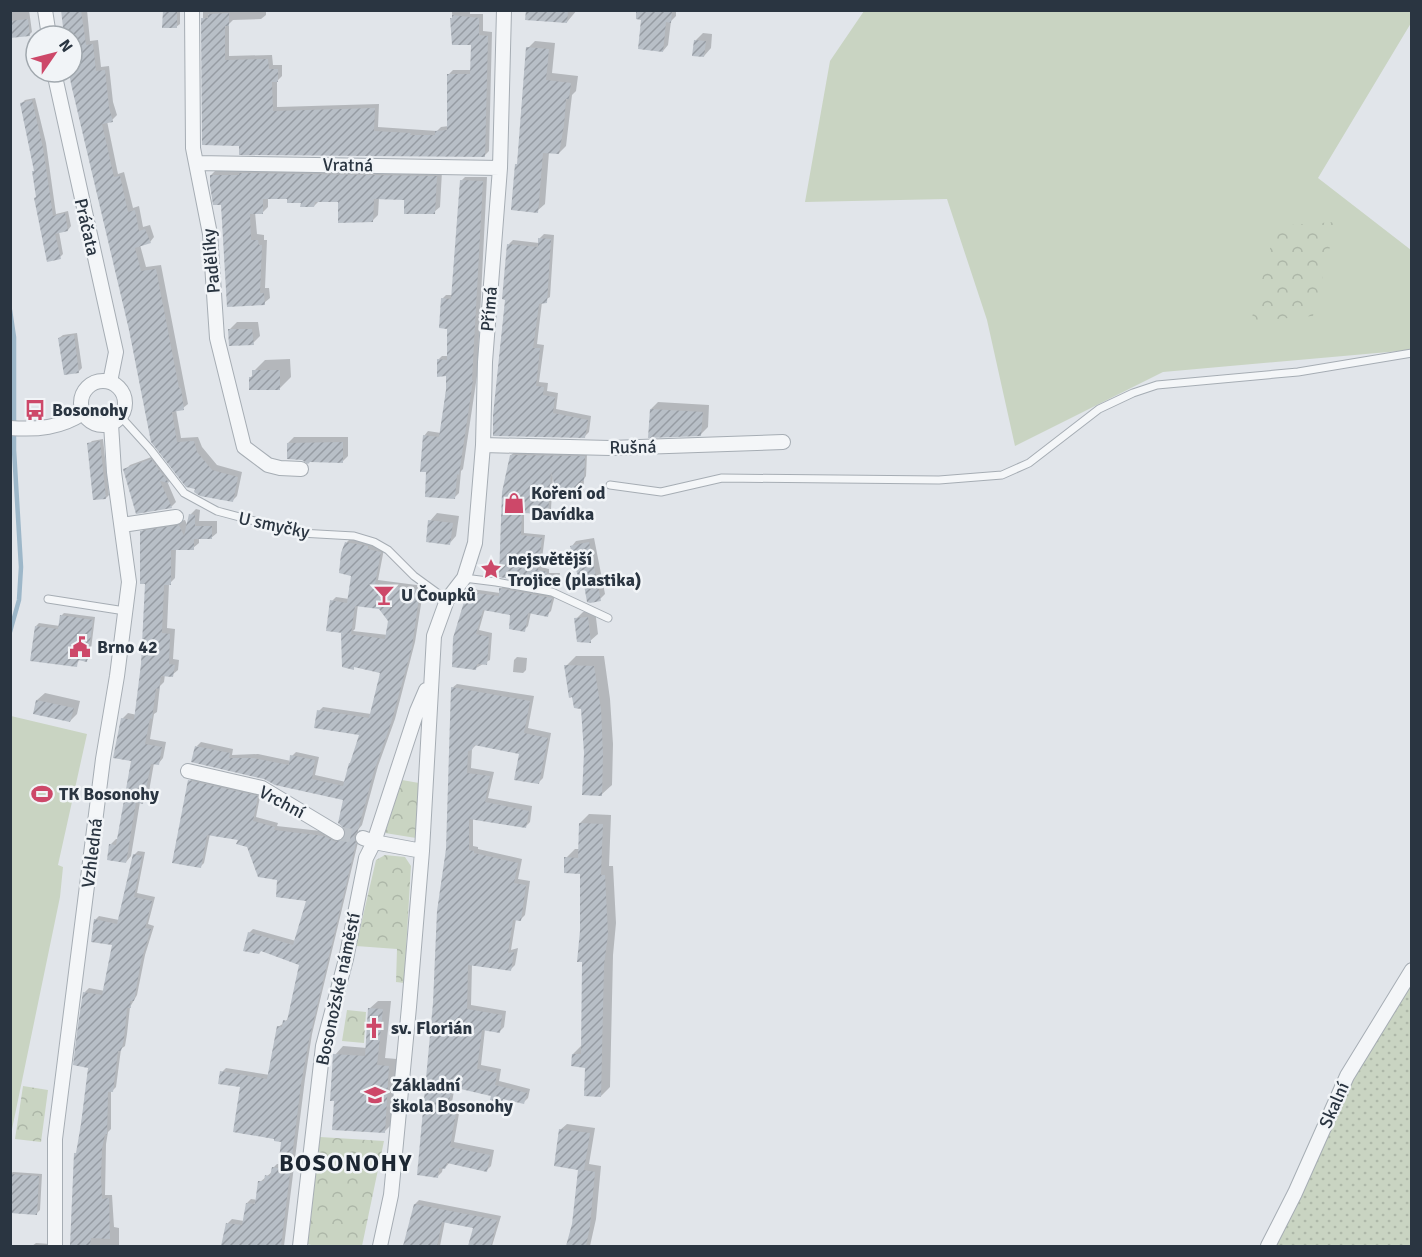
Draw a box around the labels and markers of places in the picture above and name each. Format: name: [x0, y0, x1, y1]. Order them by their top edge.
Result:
bus stop icon: Bosonohy: [23, 398, 47, 422]
place label: Bosonohy: [52, 399, 128, 421]
place label: Koření od Davídka: [531, 482, 606, 525]
shop icon: Koření od Davídka: [502, 491, 526, 515]
place label: nejsvětější Trojice (plastika): [508, 548, 642, 591]
place icon: nejsvětější Trojice (plastika): [479, 557, 503, 581]
bar icon: U Čoupků: [372, 583, 396, 607]
place label: U Čoupků: [401, 584, 476, 606]
public building icon: Brno 42: [68, 635, 92, 659]
place label: Brno 42: [97, 636, 158, 658]
sports icon: TK Bosonohy: [30, 782, 54, 806]
place label: TK Bosonohy: [59, 783, 159, 805]
church icon: sv. Florián: [362, 1016, 386, 1040]
place label: sv. Florián: [391, 1017, 473, 1039]
place label: Základní škola Bosonohy: [392, 1074, 513, 1117]
school or university icon: Základní škola Bosonohy: [363, 1083, 387, 1107]

